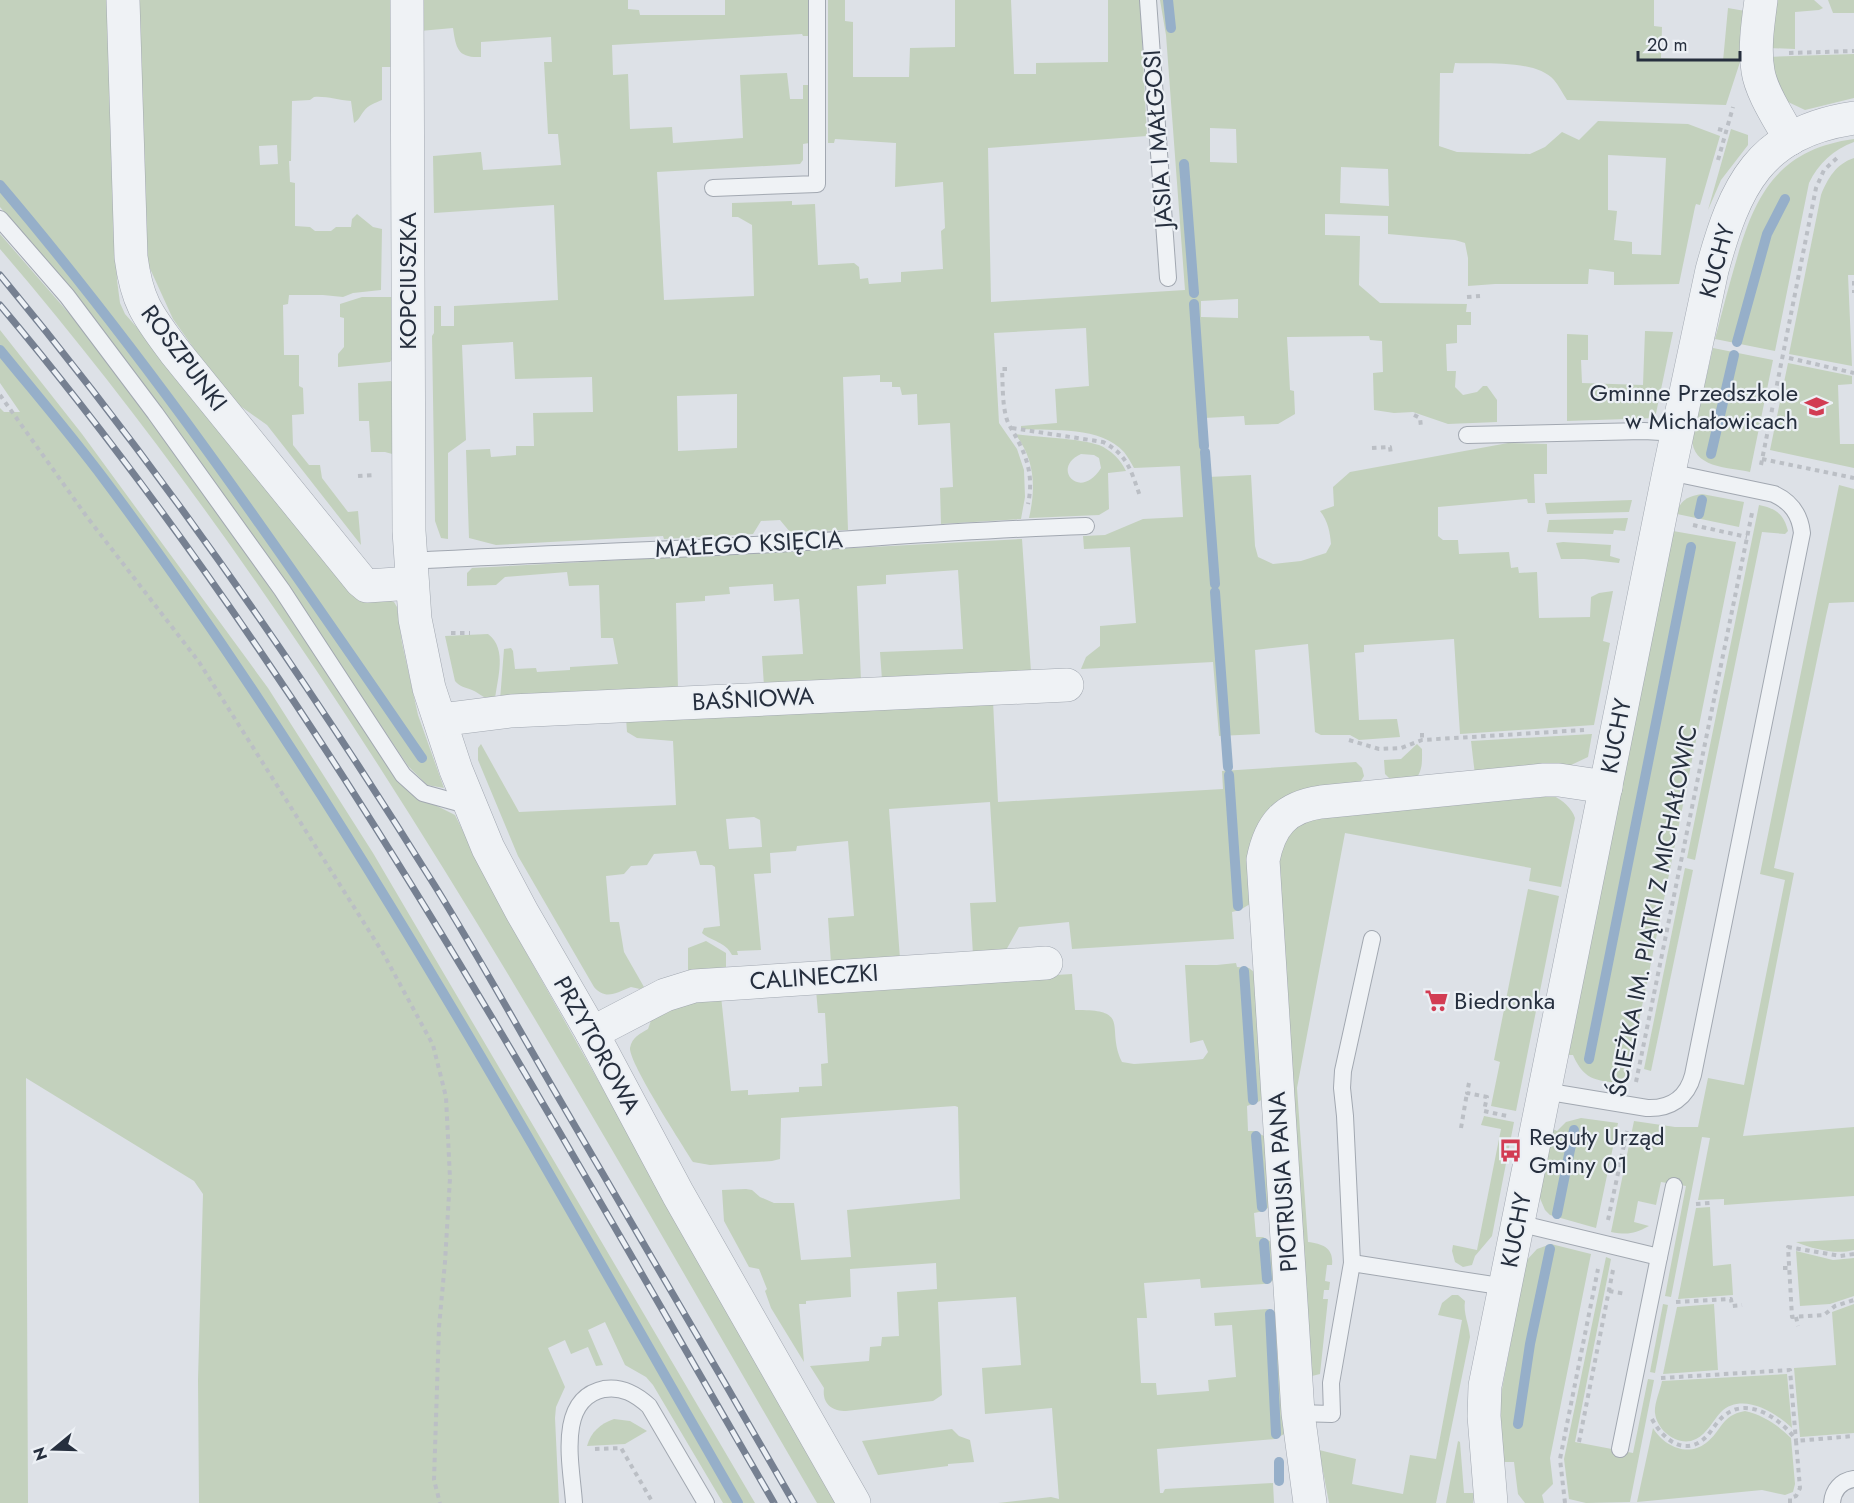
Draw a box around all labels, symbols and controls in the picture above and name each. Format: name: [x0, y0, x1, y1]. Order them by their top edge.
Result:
scale bar: [1638, 24, 1740, 62]
text: 20 m: [1647, 32, 1687, 58]
street label: JASIA I MAŁGOSI: [1134, 49, 1181, 232]
street label: KOPCIUSZKA: [390, 212, 425, 350]
street label: KUCHY: [1690, 219, 1743, 302]
street label: ROSZPUNKI: [133, 297, 236, 418]
place label: Gminne Przedszkole w Michałowicach: [1589, 375, 1798, 438]
school or university icon: Gminne Przedszkole w Michałowicach: [1803, 394, 1829, 420]
street label: MAŁEGO KSIĘCIA: [654, 521, 844, 566]
street label: BAŚNIOWA: [691, 678, 815, 719]
street label: KUCHY: [1591, 695, 1640, 776]
street label: ŚCIEŻKA IM. PIĄTKI Z MICHAŁOWIC: [1599, 722, 1706, 1100]
street label: CALINECZKI: [748, 955, 880, 998]
street label: PRZYTOROWA: [545, 970, 650, 1120]
place label: Biedronka: [1454, 983, 1555, 1018]
supermarket icon: Biedronka: [1423, 988, 1449, 1014]
street label: PIOTRUSIA PANA: [1259, 1091, 1306, 1273]
place label: Reguły Urząd Gminy 01: [1529, 1119, 1665, 1182]
bus stop icon: Reguły Urząd Gminy 01: [1498, 1138, 1524, 1164]
street label: KUCHY: [1491, 1189, 1540, 1270]
north arrow: [24, 1419, 84, 1479]
text: N: [27, 1444, 53, 1463]

